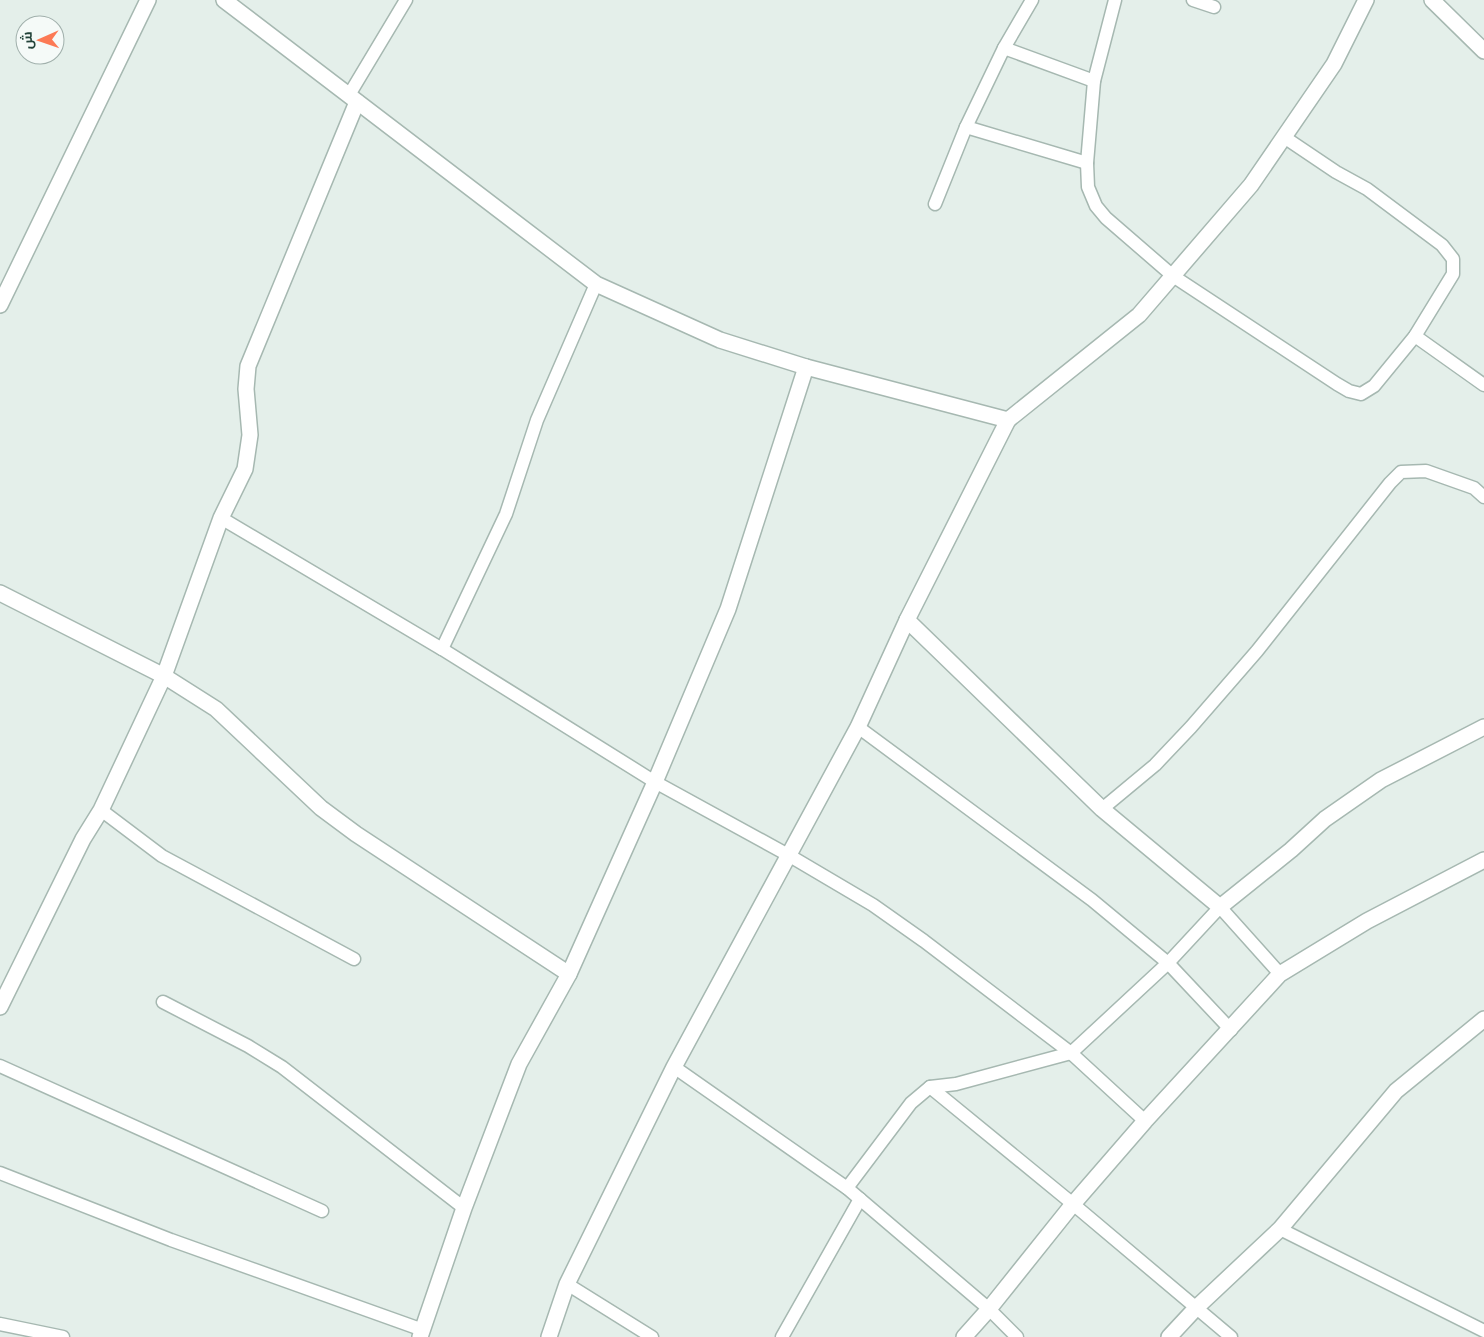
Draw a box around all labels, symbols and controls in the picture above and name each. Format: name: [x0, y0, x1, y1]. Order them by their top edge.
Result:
north arrow: [15, 15, 65, 65]
text: ش: [19, 31, 36, 50]

